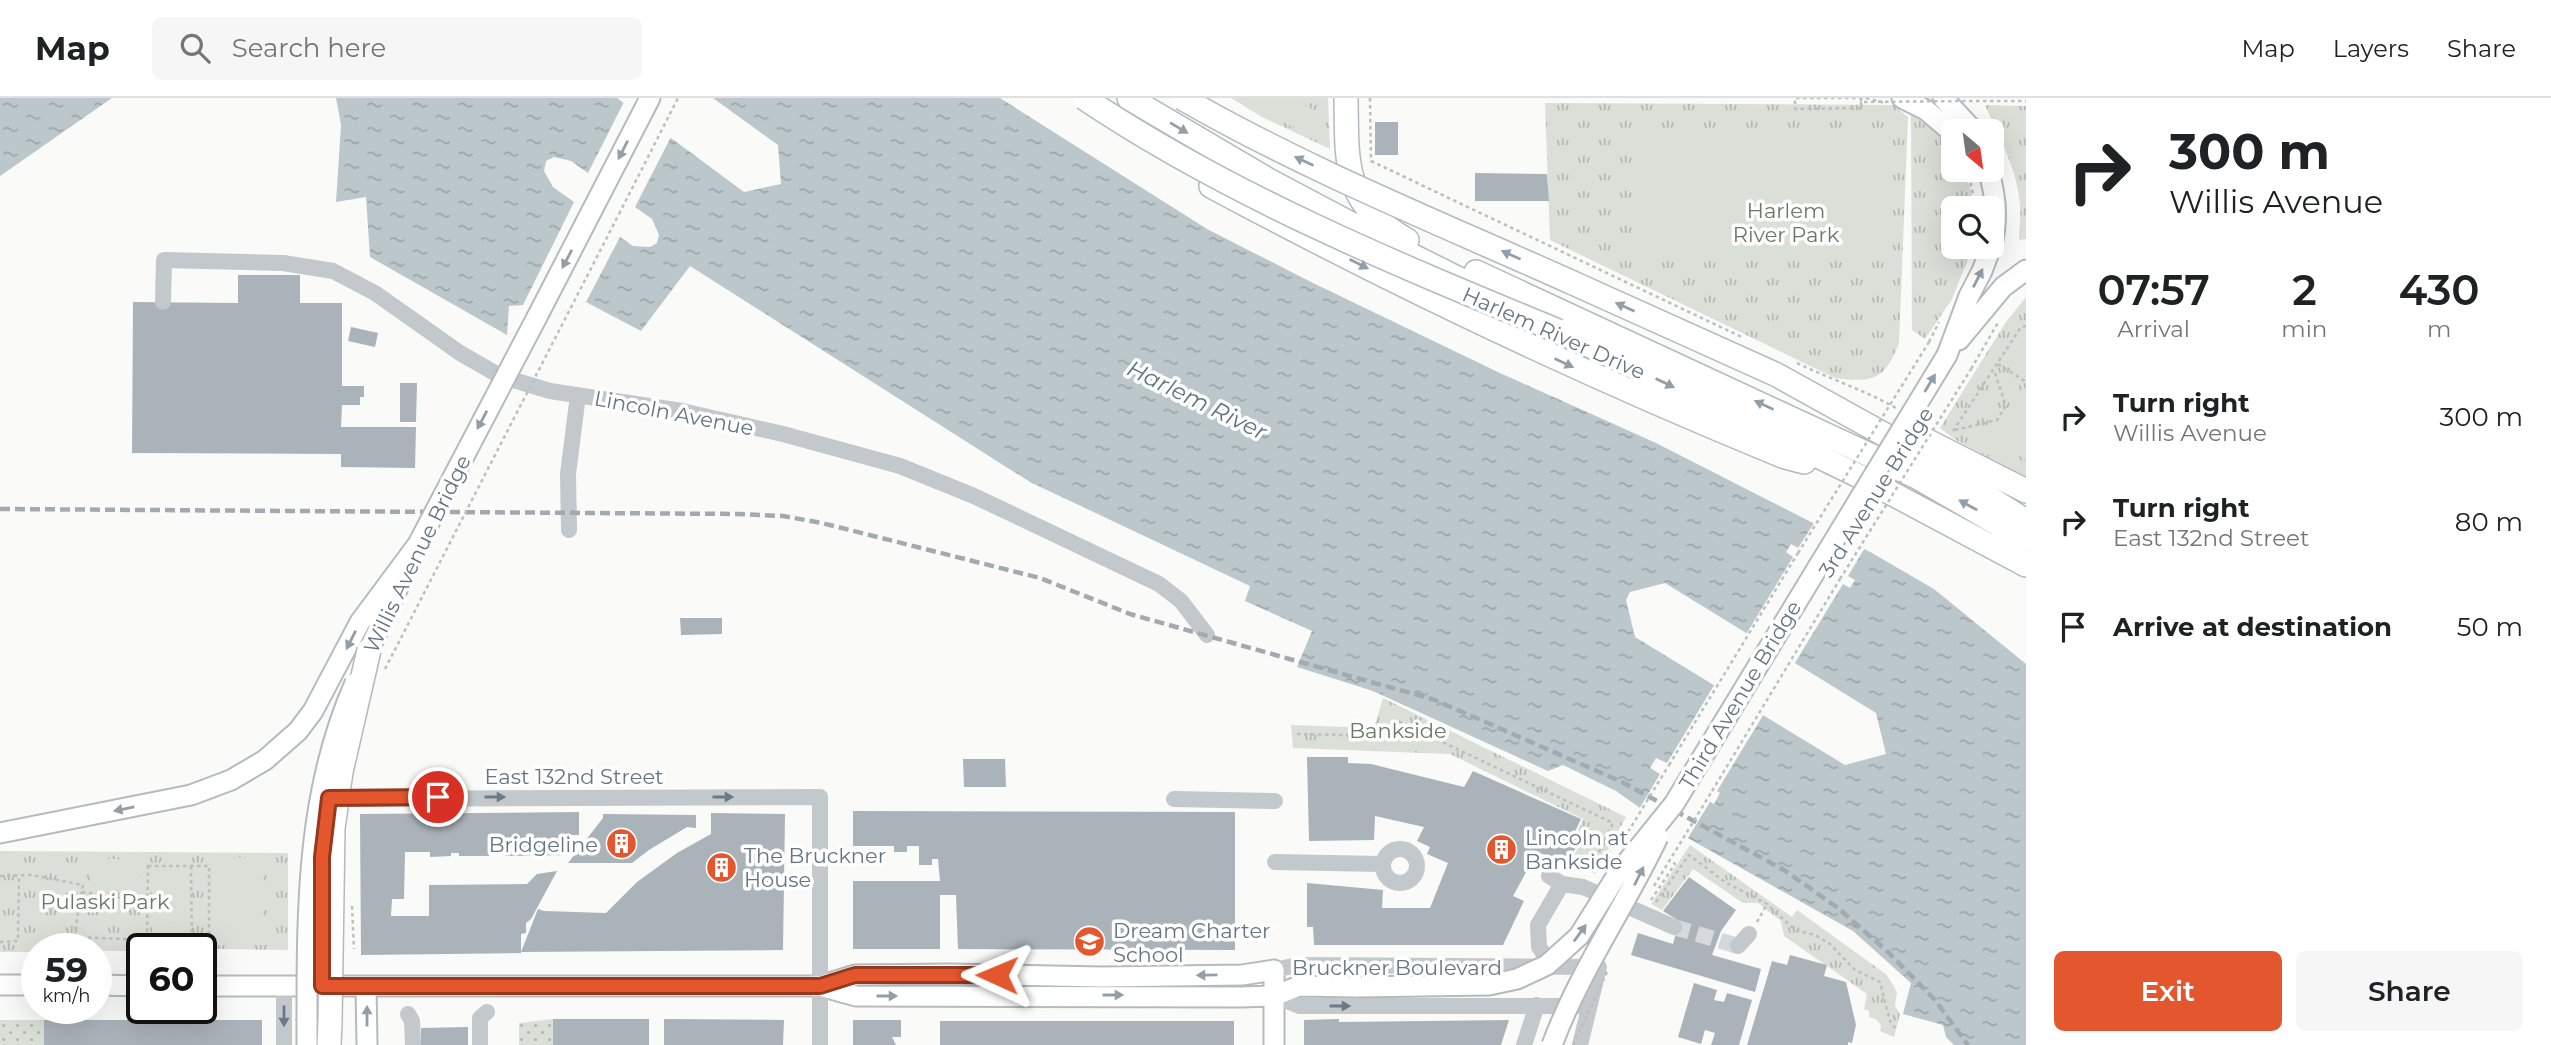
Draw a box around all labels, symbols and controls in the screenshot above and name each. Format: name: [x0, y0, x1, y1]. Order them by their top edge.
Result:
search box: [152, 17, 642, 80]
text: Map: [35, 28, 110, 68]
icon: search: [176, 29, 214, 67]
text: Search here: [232, 32, 386, 64]
text: Map: [2241, 34, 2295, 63]
text: Layers: [2333, 34, 2409, 63]
text: Share: [2447, 34, 2516, 63]
north arrow: [1941, 119, 2004, 182]
map controls: [1941, 119, 2004, 259]
one-way arrow: [1170, 122, 1189, 135]
text: 300 m: [2169, 122, 2330, 181]
icon: right: [2054, 126, 2145, 217]
one-way arrow: [618, 140, 629, 160]
one-way arrow: [1294, 155, 1314, 166]
text: Willis Avenue: [2169, 182, 2383, 221]
button: search: [1941, 196, 2004, 259]
park label: Harlem River Park: [1733, 198, 1840, 247]
one-way arrow: [561, 249, 572, 269]
one-way arrow: [1501, 249, 1521, 261]
one-way arrow: [1349, 258, 1369, 269]
text: 07:57: [2097, 264, 2210, 316]
text: 2: [2292, 264, 2317, 316]
text: 430: [2399, 264, 2480, 316]
one-way arrow: [1972, 268, 1983, 288]
street label: Harlem River Drive: [1459, 281, 1649, 385]
one-way arrow: [1615, 301, 1635, 313]
text: Arrival: [2117, 315, 2190, 343]
text: min: [2281, 315, 2327, 343]
text: m: [2427, 315, 2451, 343]
water label: Harlem River: [1123, 354, 1272, 446]
one-way arrow: [1553, 357, 1574, 368]
one-way arrow: [1924, 373, 1936, 392]
one-way arrow: [1655, 377, 1675, 389]
street label: Lincoln Avenue: [592, 385, 756, 441]
text: Turn right: [2113, 387, 2249, 419]
icon: right: [2054, 398, 2092, 436]
one-way arrow: [1753, 399, 1774, 410]
text: 300 m: [2440, 401, 2523, 433]
street label: 3rd Avenue Bridge: [1814, 402, 1938, 582]
one-way arrow: [477, 411, 489, 431]
text: Willis Avenue: [2113, 419, 2267, 447]
street label: Willis Avenue Bridge: [358, 451, 476, 657]
text: Turn right: [2113, 492, 2249, 524]
one-way arrow: [1958, 499, 1977, 511]
icon: right: [2054, 503, 2092, 541]
text: 80 m: [2455, 506, 2523, 538]
text: East 132nd Street: [2113, 524, 2309, 552]
street label: Third Avenue Bridge: [1674, 596, 1806, 794]
icon: arrive: [2054, 608, 2092, 646]
text: Arrive at destination: [2113, 611, 2392, 643]
text: 50 m: [2457, 611, 2523, 643]
one-way arrow: [346, 630, 357, 650]
park label: Bankside: [1349, 718, 1447, 743]
street label: East 132nd Street: [484, 764, 664, 789]
pin: [408, 767, 468, 827]
icon: arrive: [419, 778, 457, 816]
one-way arrow: [484, 791, 506, 803]
one-way arrow: [712, 791, 734, 803]
one-way arrow: [113, 803, 135, 814]
place label: Lincoln at Bankside: [1525, 825, 1628, 874]
building icon: Bridgeline: [604, 827, 638, 861]
place label: Bridgeline: [489, 832, 598, 857]
building icon: Lincoln at Bankside: [1485, 832, 1519, 866]
place label: The Bruckner House: [744, 843, 886, 892]
building icon: The Bruckner House: [704, 850, 738, 884]
one-way arrow: [1634, 866, 1645, 886]
park label: Pulaski Park: [40, 889, 170, 914]
place label: Dream Charter School: [1113, 918, 1271, 967]
one-way arrow: [1572, 924, 1586, 942]
school or university icon: Dream Charter School: [1073, 925, 1107, 959]
speed limit sign: 60: [126, 933, 217, 1024]
position arrow: [960, 938, 1034, 1012]
text: 59: [45, 948, 88, 991]
button: Exit: [2054, 951, 2282, 1031]
button: Share: [2296, 951, 2523, 1031]
street label: Bruckner Boulevard: [1292, 955, 1502, 980]
one-way arrow: [1195, 969, 1217, 981]
text: km/h: [42, 985, 91, 1007]
one-way arrow: [876, 990, 898, 1002]
one-way arrow: [1103, 990, 1125, 1001]
one-way arrow: [1329, 1000, 1351, 1012]
one-way arrow: [361, 1004, 373, 1026]
one-way arrow: [278, 1005, 290, 1027]

